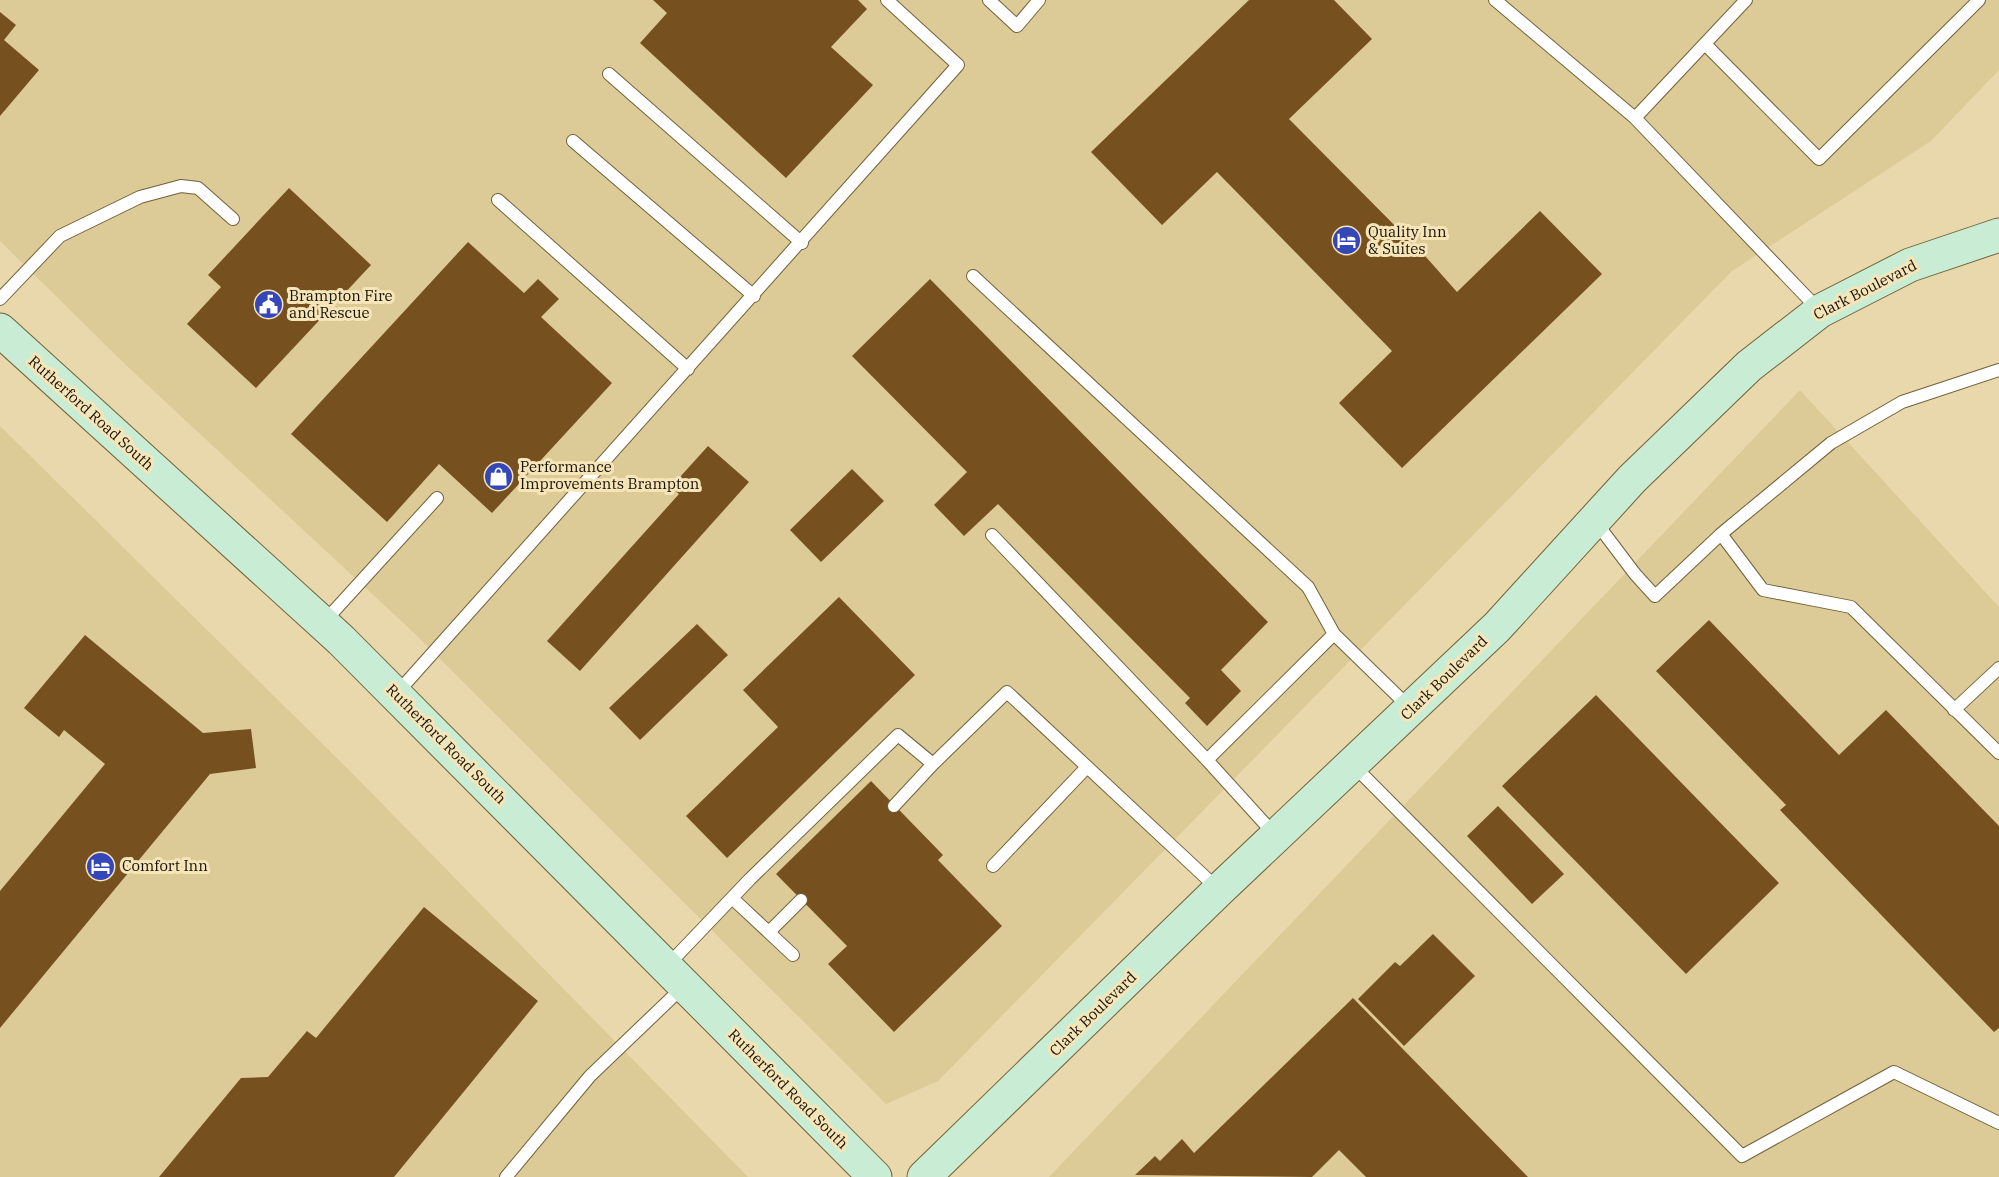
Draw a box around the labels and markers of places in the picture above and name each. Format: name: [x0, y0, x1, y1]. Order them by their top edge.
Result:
place label: Quality Inn & Suites: [1368, 222, 1447, 258]
hotel icon: Quality Inn & Suites: [1331, 225, 1363, 257]
place label: Brampton Fire and Rescue: [289, 286, 393, 322]
public building icon: Brampton Fire and Rescue: [252, 289, 284, 321]
place label: Performance Improvements Brampton: [520, 457, 700, 493]
shop icon: Performance Improvements Brampton: [483, 460, 515, 492]
hotel icon: Comfort Inn: [85, 850, 117, 882]
place label: Comfort Inn: [122, 856, 208, 875]

